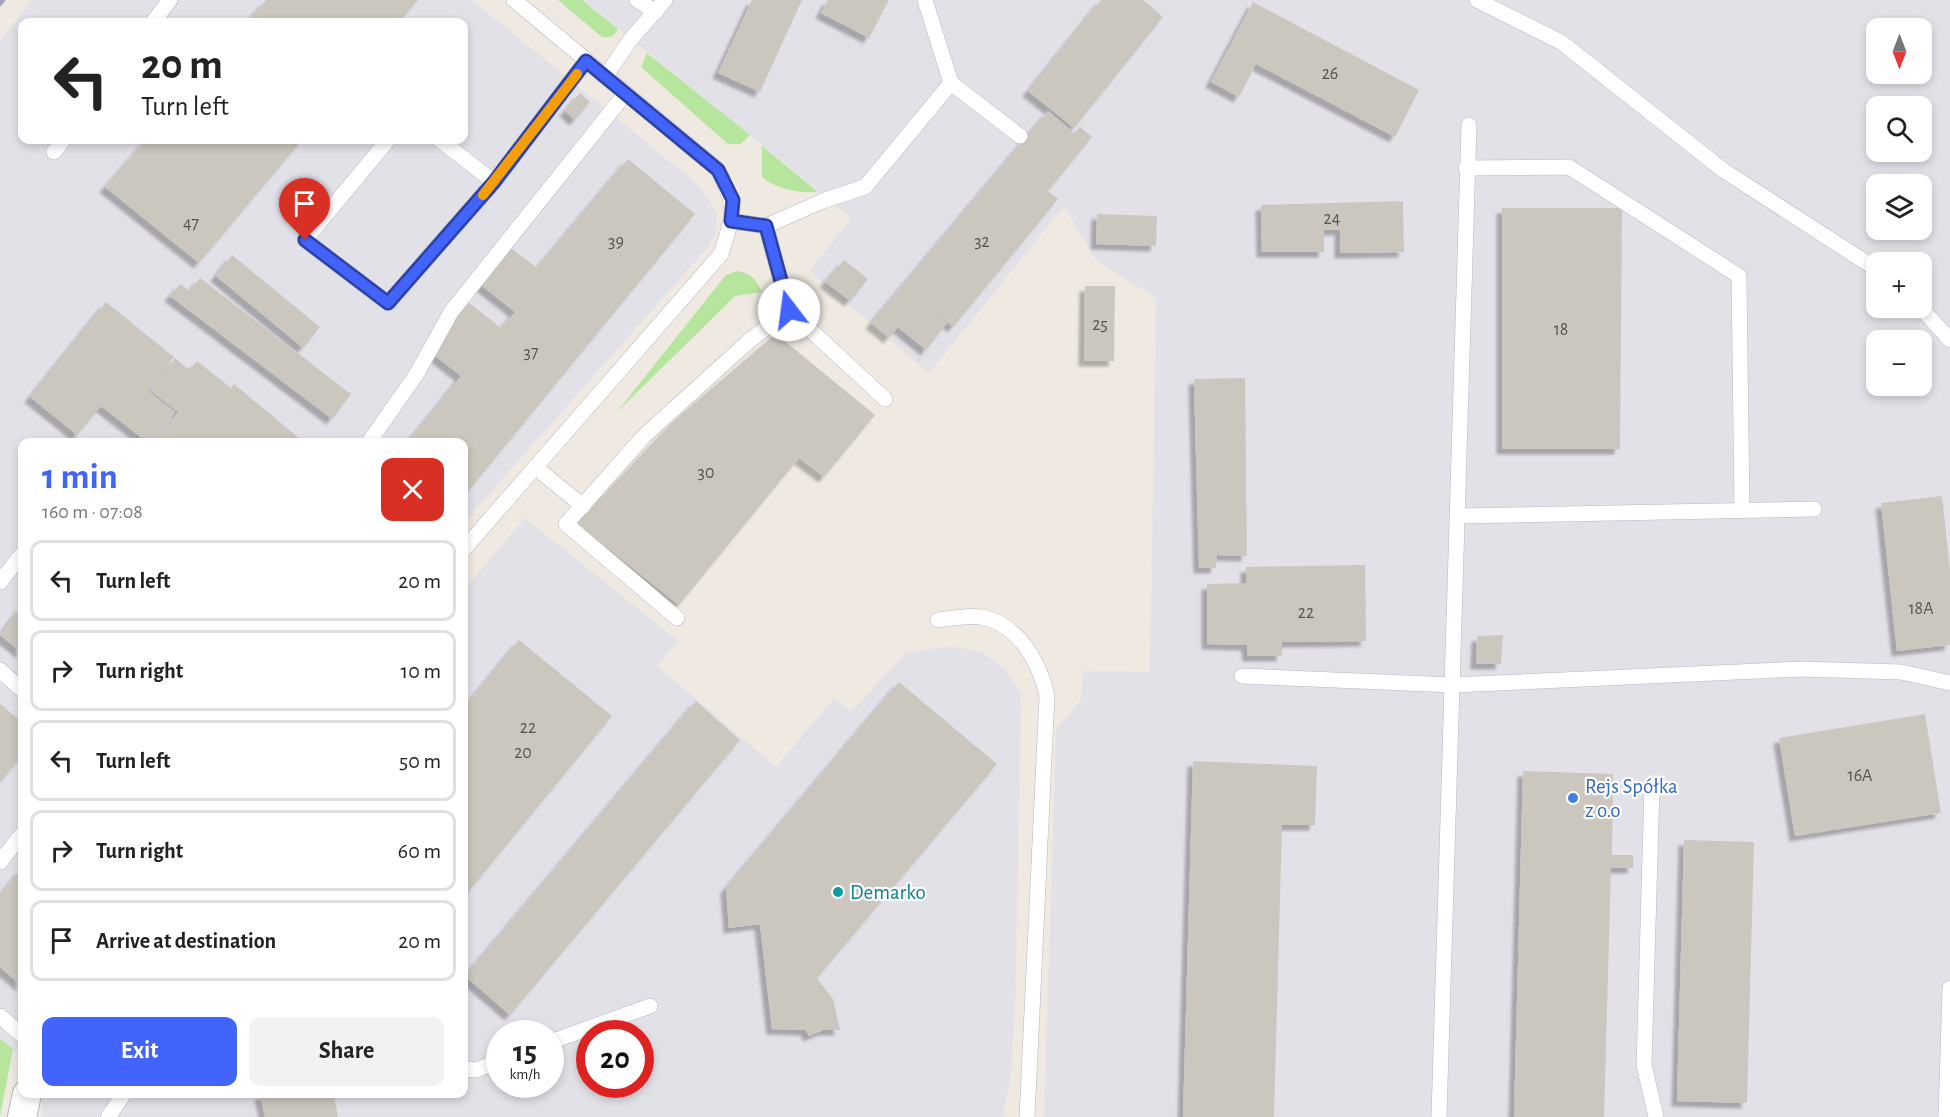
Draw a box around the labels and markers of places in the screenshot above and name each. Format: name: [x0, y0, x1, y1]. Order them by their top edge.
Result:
pin: [279, 178, 330, 240]
place label: Rejs Spółka z o.o: [1585, 776, 1678, 821]
marker: Rejs Spółka z o.o: [1566, 791, 1580, 805]
place label: Demarko: [850, 882, 926, 903]
marker: Demarko: [831, 885, 845, 899]

